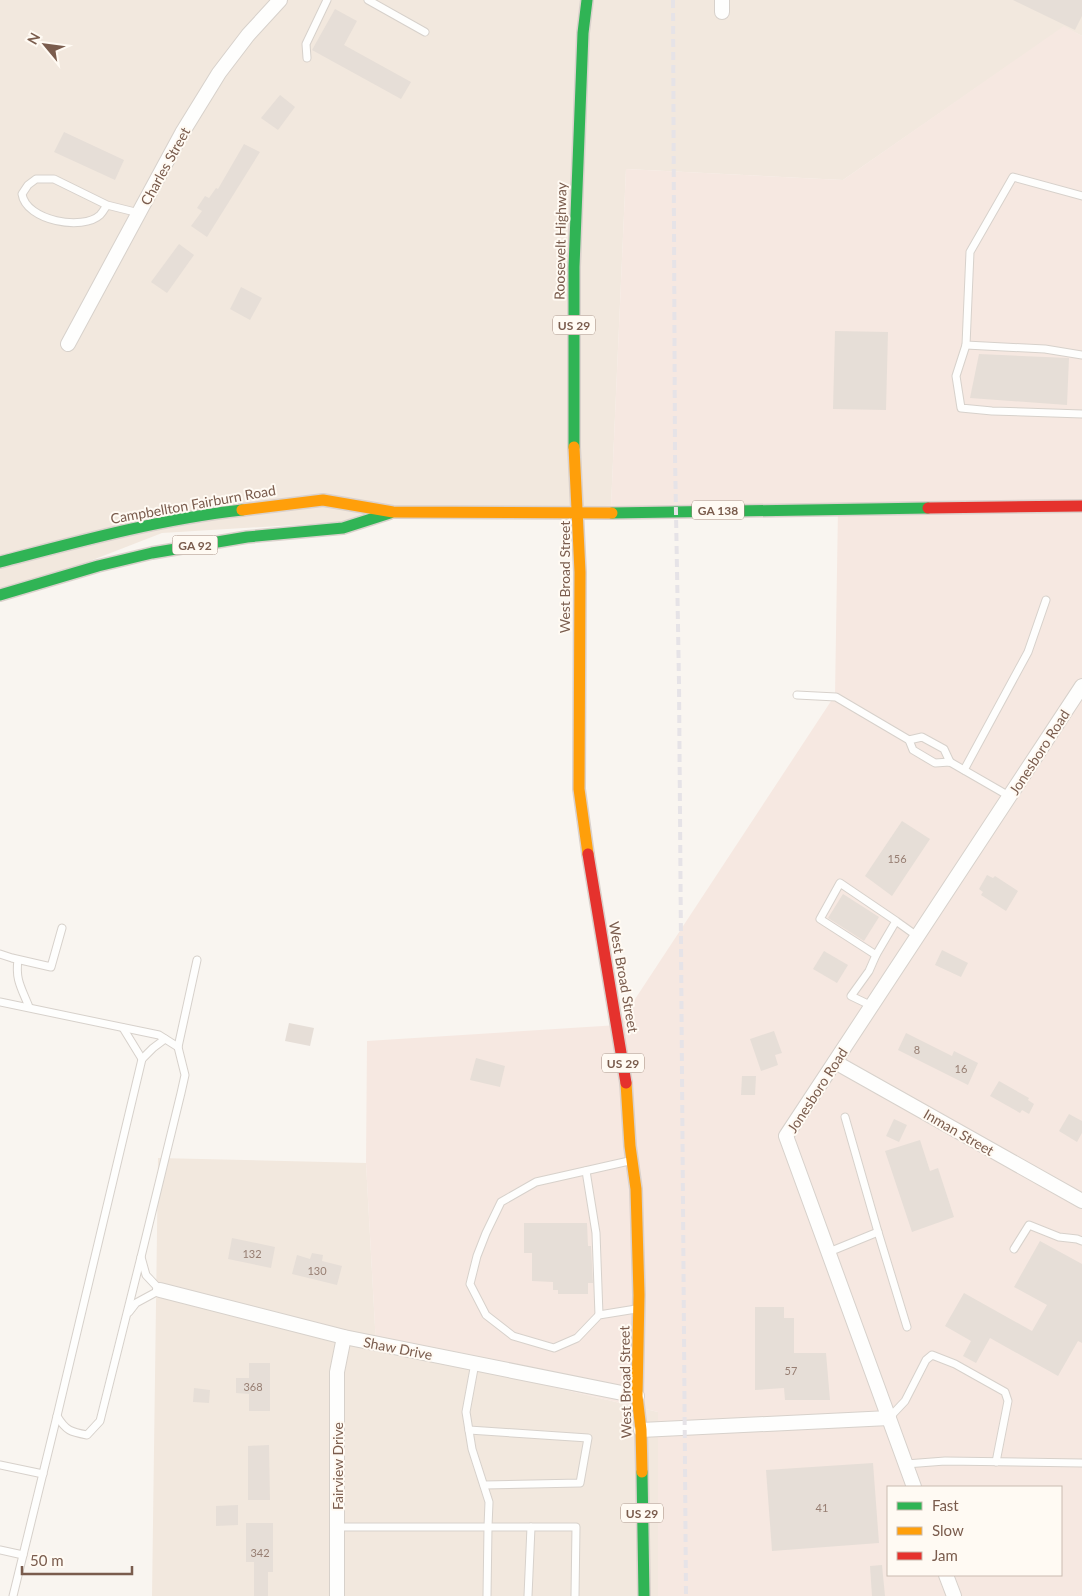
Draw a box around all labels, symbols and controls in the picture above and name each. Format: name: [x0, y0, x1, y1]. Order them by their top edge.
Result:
north arrow: [20, 20, 70, 70]
text: N: [23, 30, 43, 47]
street label: Charles Street: [137, 124, 193, 208]
street label: Roosevelt Highway: [550, 181, 570, 300]
road number: US 29: [553, 316, 595, 334]
street label: Campbellton Fairburn Road: [109, 481, 277, 527]
road number: GA 138: [692, 500, 744, 520]
street label: West Broad Street: [556, 521, 573, 633]
road number: GA 92: [172, 536, 218, 554]
street label: Jonesboro Road: [1005, 706, 1073, 798]
house number: 156: [887, 852, 907, 865]
street label: West Broad Street: [606, 920, 642, 1034]
house number: 8: [914, 1043, 920, 1056]
street label: Jonesboro Road: [783, 1044, 851, 1136]
road number: US 29: [602, 1054, 644, 1072]
house number: 16: [955, 1062, 967, 1075]
street label: Inman Street: [921, 1105, 997, 1159]
house number: 132: [242, 1247, 262, 1260]
house number: 130: [307, 1264, 327, 1277]
street label: West Broad Street: [616, 1326, 634, 1438]
street label: Shaw Drive: [362, 1333, 434, 1363]
house number: 57: [785, 1364, 797, 1377]
house number: 368: [243, 1380, 263, 1393]
street label: Fairview Drive: [329, 1422, 346, 1510]
legend: [887, 1486, 1062, 1576]
text: Fast: [932, 1496, 959, 1514]
house number: 41: [816, 1501, 828, 1514]
road number: US 29: [621, 1504, 663, 1522]
text: Slow: [932, 1521, 964, 1539]
scale bar: [22, 1544, 132, 1576]
house number: 342: [250, 1546, 270, 1559]
text: Jam: [932, 1546, 958, 1564]
text: 50 m: [30, 1551, 64, 1569]

